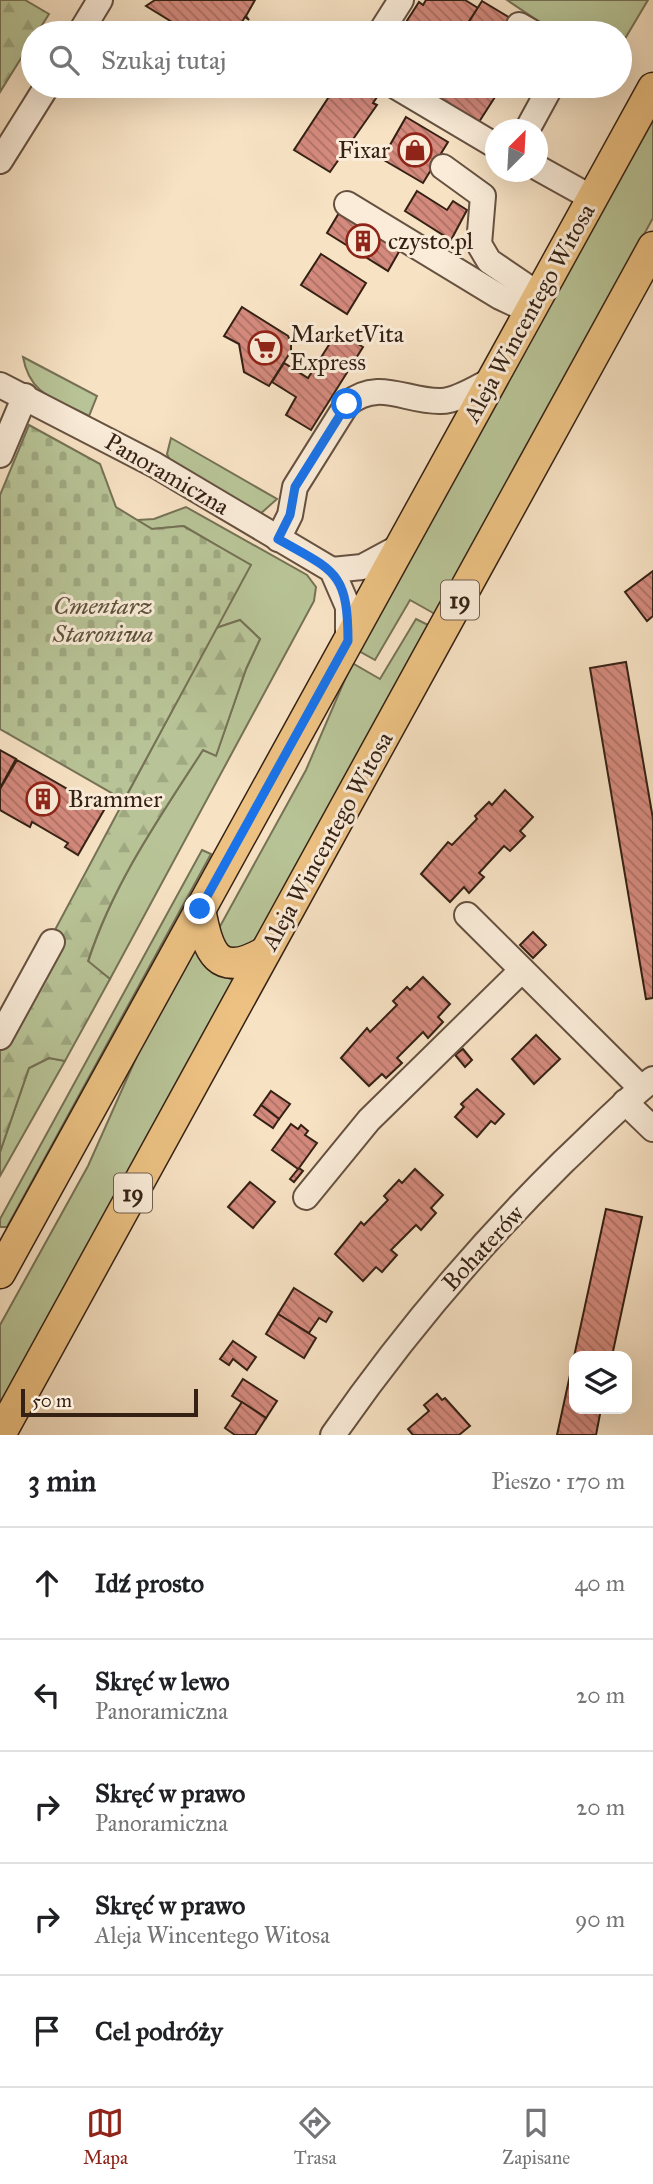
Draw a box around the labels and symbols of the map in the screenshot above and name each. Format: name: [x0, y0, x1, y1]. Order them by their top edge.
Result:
north arrow: [485, 119, 548, 182]
shop icon: Fixar: [396, 131, 434, 169]
place label: Fixar: [338, 135, 390, 165]
street label: Aleja Wincentego Witosa: [456, 198, 602, 428]
building icon: czysto.pl: [344, 222, 382, 260]
place label: czysto.pl: [388, 226, 474, 256]
place label: MarketVita Express: [290, 319, 405, 377]
supermarket icon: MarketVita Express: [246, 329, 284, 367]
route start: [331, 388, 362, 419]
street label: Panoramiczna: [99, 426, 235, 522]
road number: 19: [441, 580, 479, 620]
park label: Cmentarz Staroniwa: [52, 591, 153, 649]
street label: Aleja Wincentego Witosa: [254, 726, 400, 956]
building icon: Brammer: [24, 780, 62, 818]
place label: Brammer: [68, 784, 162, 814]
route end: [184, 893, 215, 924]
road number: 19: [114, 1174, 152, 1212]
street label: Bohaterów: [436, 1198, 531, 1297]
scale bar: [21, 1386, 198, 1418]

